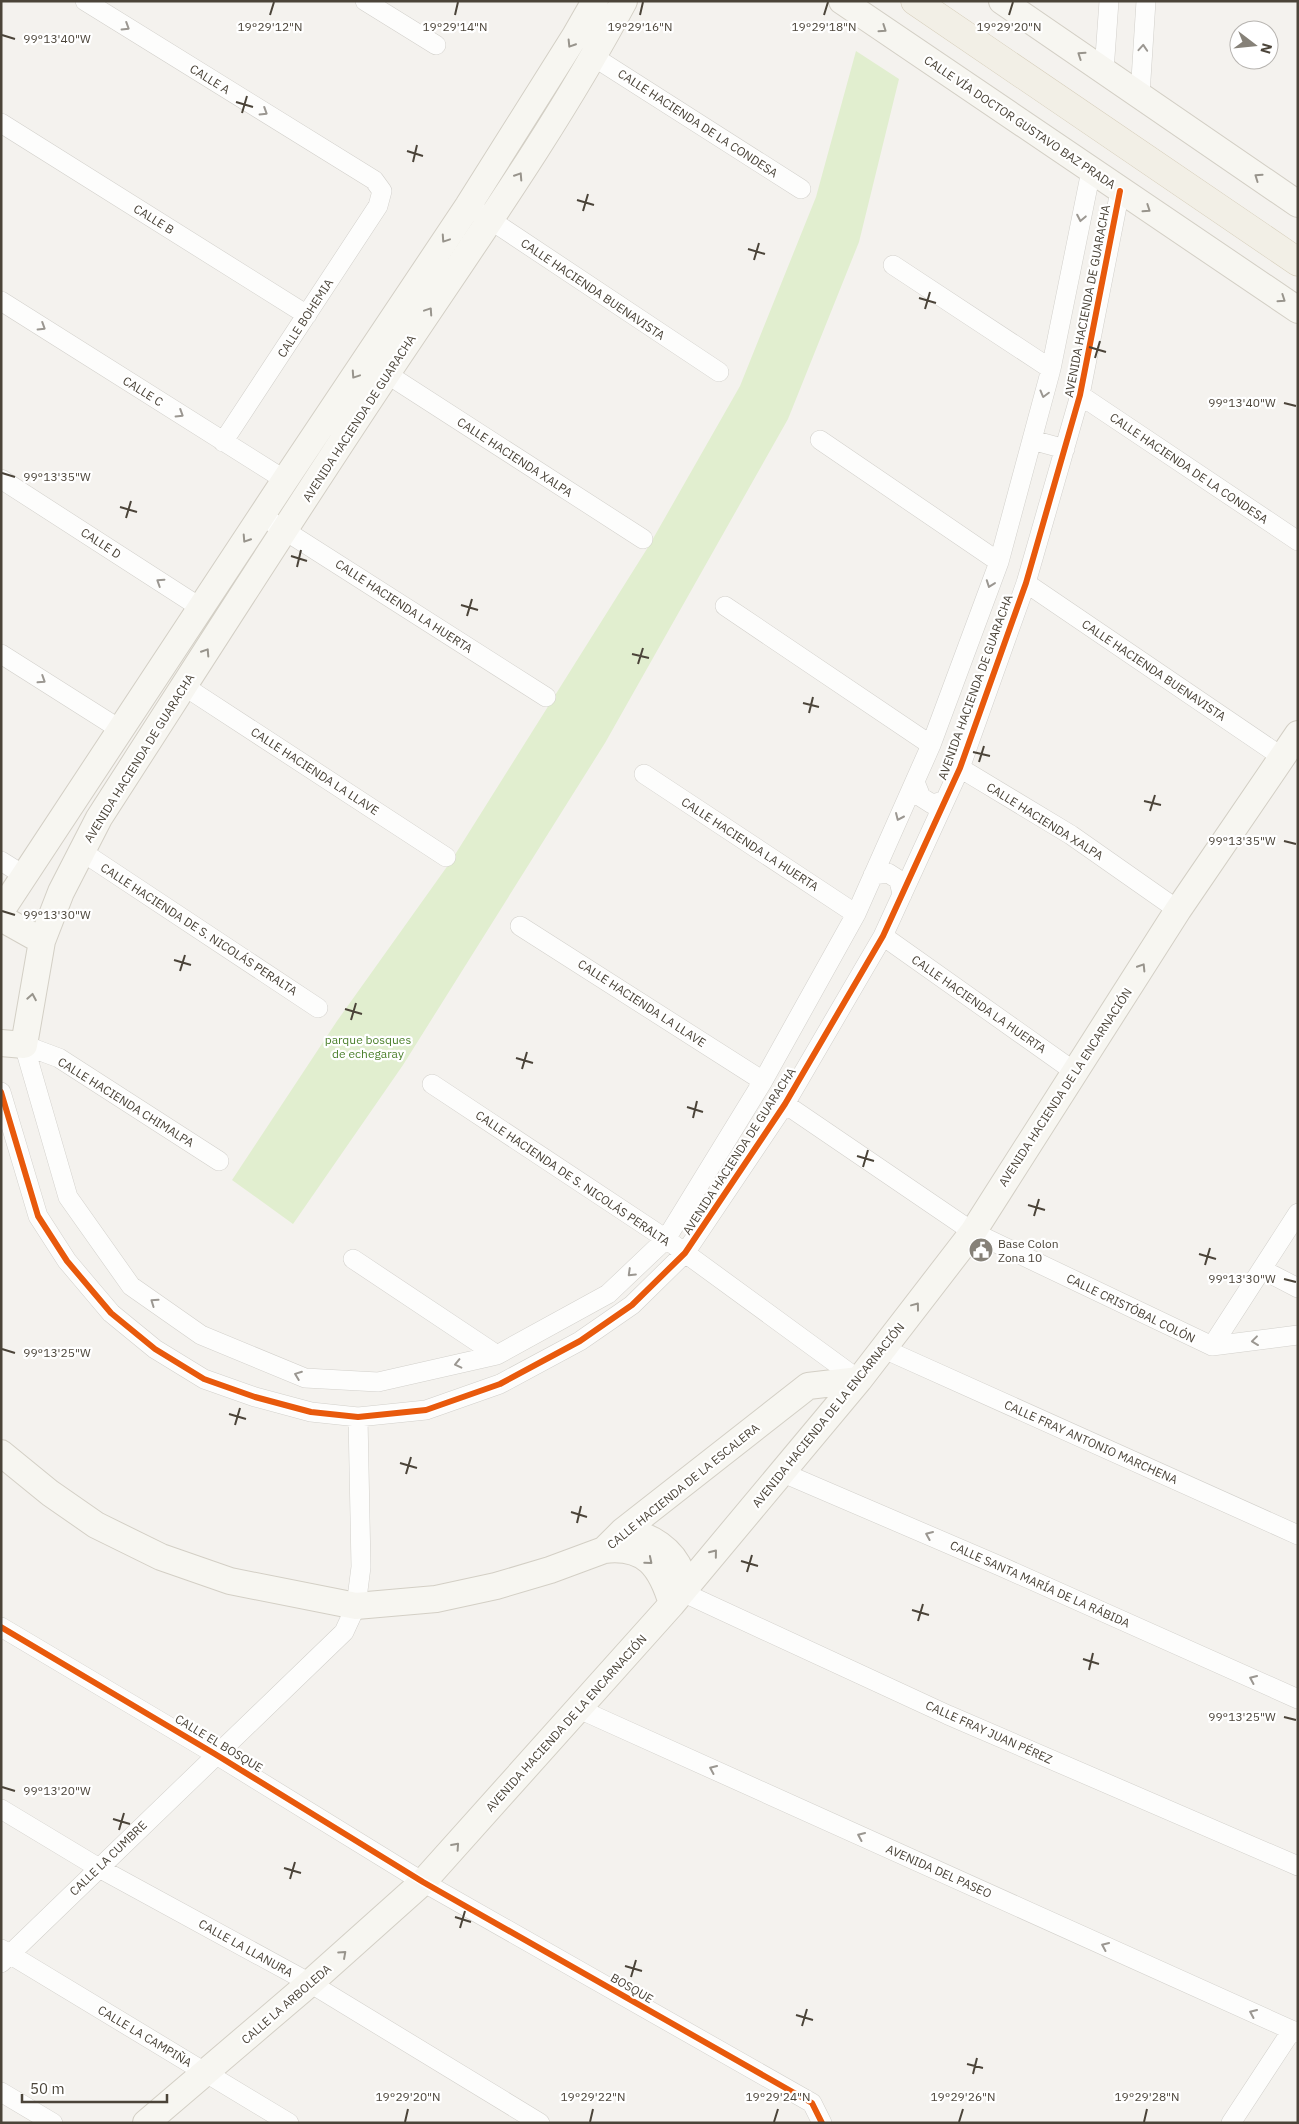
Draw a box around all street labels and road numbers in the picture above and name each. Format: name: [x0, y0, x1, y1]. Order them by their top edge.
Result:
street label: CALLE VÍA DOCTOR GUSTAVO BAZ PRADA: [921, 52, 1119, 192]
street label: CALLE A: [187, 61, 233, 97]
street label: CALLE HACIENDA DE LA CONDESA: [615, 66, 781, 181]
street label: CALLE B: [131, 201, 177, 237]
street label: AVENIDA HACIENDA DE GUARACHA: [1061, 203, 1113, 399]
street label: CALLE HACIENDA BUENAVISTA: [518, 235, 668, 343]
street label: CALLE BOHEMIA: [274, 275, 336, 360]
street label: AVENIDA HACIENDA DE GUARACHA: [299, 331, 419, 504]
street label: CALLE C: [120, 373, 166, 409]
street label: CALLE HACIENDA DE LA CONDESA: [1107, 409, 1271, 527]
street label: CALLE HACIENDA XALPA: [454, 414, 576, 500]
street label: CALLE D: [78, 524, 124, 562]
street label: CALLE HACIENDA LA HUERTA: [333, 556, 476, 656]
street label: AVENIDA HACIENDA DE GUARACHA: [934, 592, 1016, 782]
street label: CALLE HACIENDA BUENAVISTA: [1079, 616, 1229, 724]
street label: AVENIDA HACIENDA DE GUARACHA: [81, 671, 197, 845]
street label: CALLE HACIENDA LA LLAVE: [248, 724, 382, 818]
street label: CALLE HACIENDA XALPA: [984, 779, 1106, 863]
street label: CALLE HACIENDA LA HUERTA: [679, 794, 822, 894]
street label: CALLE HACIENDA DE S. NICOLÁS PERALTA: [98, 860, 300, 998]
street label: CALLE HACIENDA LA HUERTA: [909, 952, 1049, 1056]
street label: CALLE HACIENDA LA LLAVE: [575, 956, 709, 1050]
street label: AVENIDA HACIENDA DE LA ENCARNACIÓN: [995, 985, 1135, 1189]
street label: CALLE HACIENDA CHIMALPA: [55, 1054, 197, 1150]
street label: AVENIDA HACIENDA DE GUARACHA: [679, 1064, 799, 1237]
street label: CALLE HACIENDA DE S. NICOLÁS PERALTA: [473, 1107, 673, 1249]
street label: CALLE CRISTÓBAL COLÓN: [1064, 1270, 1198, 1346]
street label: AVENIDA HACIENDA DE LA ENCARNACIÓN: [749, 1320, 907, 1510]
street label: CALLE FRAY ANTONIO MARCHENA: [1002, 1397, 1180, 1487]
street label: CALLE HACIENDA DE LA ESCALERA: [604, 1420, 762, 1552]
street label: CALLE SANTA MARÍA DE LA RÁBIDA: [948, 1537, 1133, 1631]
street label: AVENIDA HACIENDA DE LA ENCARNACIÓN: [482, 1631, 650, 1815]
street label: CALLE FRAY JUAN PÉREZ: [923, 1697, 1055, 1767]
street label: CALLE EL BOSQUE: [172, 1711, 266, 1775]
street label: CALLE LA CUMBRE: [66, 1817, 150, 1899]
street label: AVENIDA DEL PASEO: [884, 1841, 994, 1901]
street label: CALLE LA LLANURA: [196, 1916, 296, 1980]
street label: CALLE LA ARBOLEDA: [238, 1961, 334, 2047]
street label: BOSQUE: [608, 1970, 656, 2006]
street label: CALLE LA CAMPIÑA: [95, 2002, 195, 2070]

